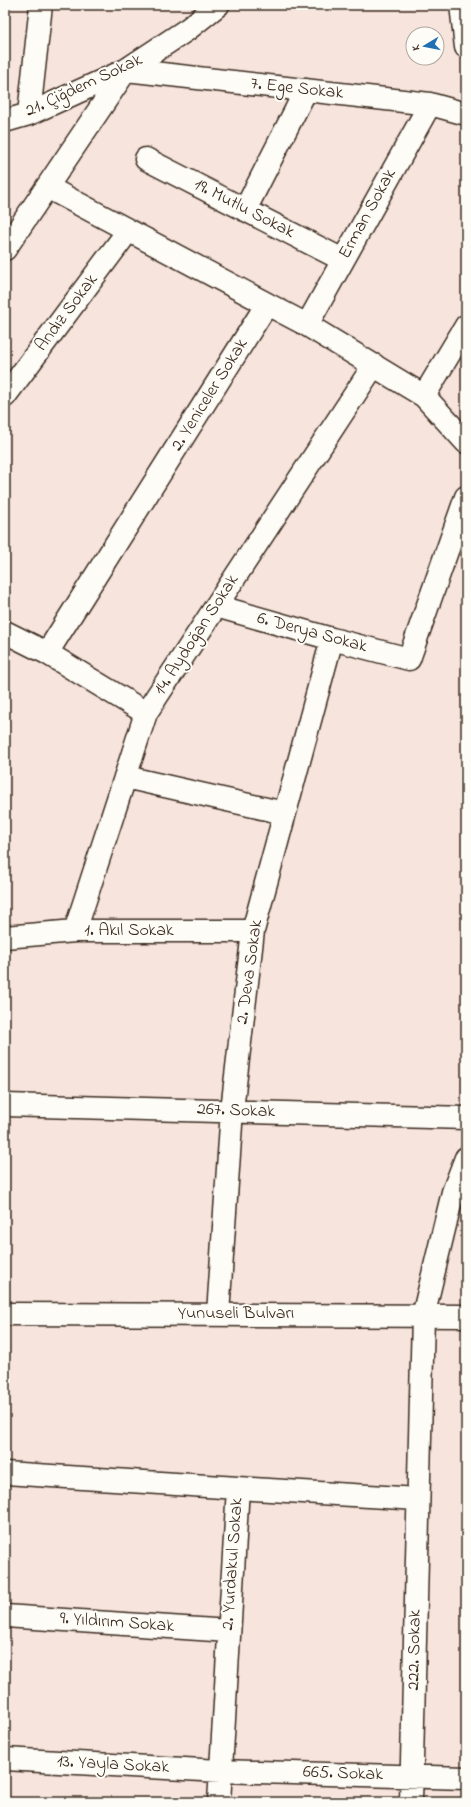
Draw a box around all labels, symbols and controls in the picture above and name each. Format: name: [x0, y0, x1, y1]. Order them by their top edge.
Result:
north arrow: [405, 26, 445, 66]
text: K: [408, 43, 424, 52]
street label: 21. Çiğdem Sokak: [21, 47, 147, 125]
street label: 7. Ege Sokak: [249, 71, 345, 108]
street label: Erman Sokak: [333, 164, 404, 264]
street label: 19. Mutlu Sokak: [189, 172, 299, 246]
street label: Andız Sokak: [29, 269, 105, 357]
street label: 2. Yeniceler Sokak: [165, 333, 255, 456]
street label: 14. Aydoğan Sokak: [148, 569, 247, 701]
street label: 6. Derya Sokak: [254, 606, 370, 660]
street label: 1. Akıl Sokak: [84, 918, 174, 944]
street label: 2. Deva Sokak: [230, 918, 270, 1026]
street label: 267. Sokak: [196, 1097, 276, 1125]
street label: Yunuseli Bulvarı: [178, 1301, 294, 1327]
street label: 2. Yurdakul Sokak: [215, 1497, 251, 1631]
street label: 9. Yıldırım Sokak: [59, 1606, 175, 1640]
street label: 222. Sokak: [401, 1609, 429, 1691]
street label: 13. Yayla Sokak: [56, 1749, 170, 1781]
street label: 665. Sokak: [302, 1760, 384, 1788]

